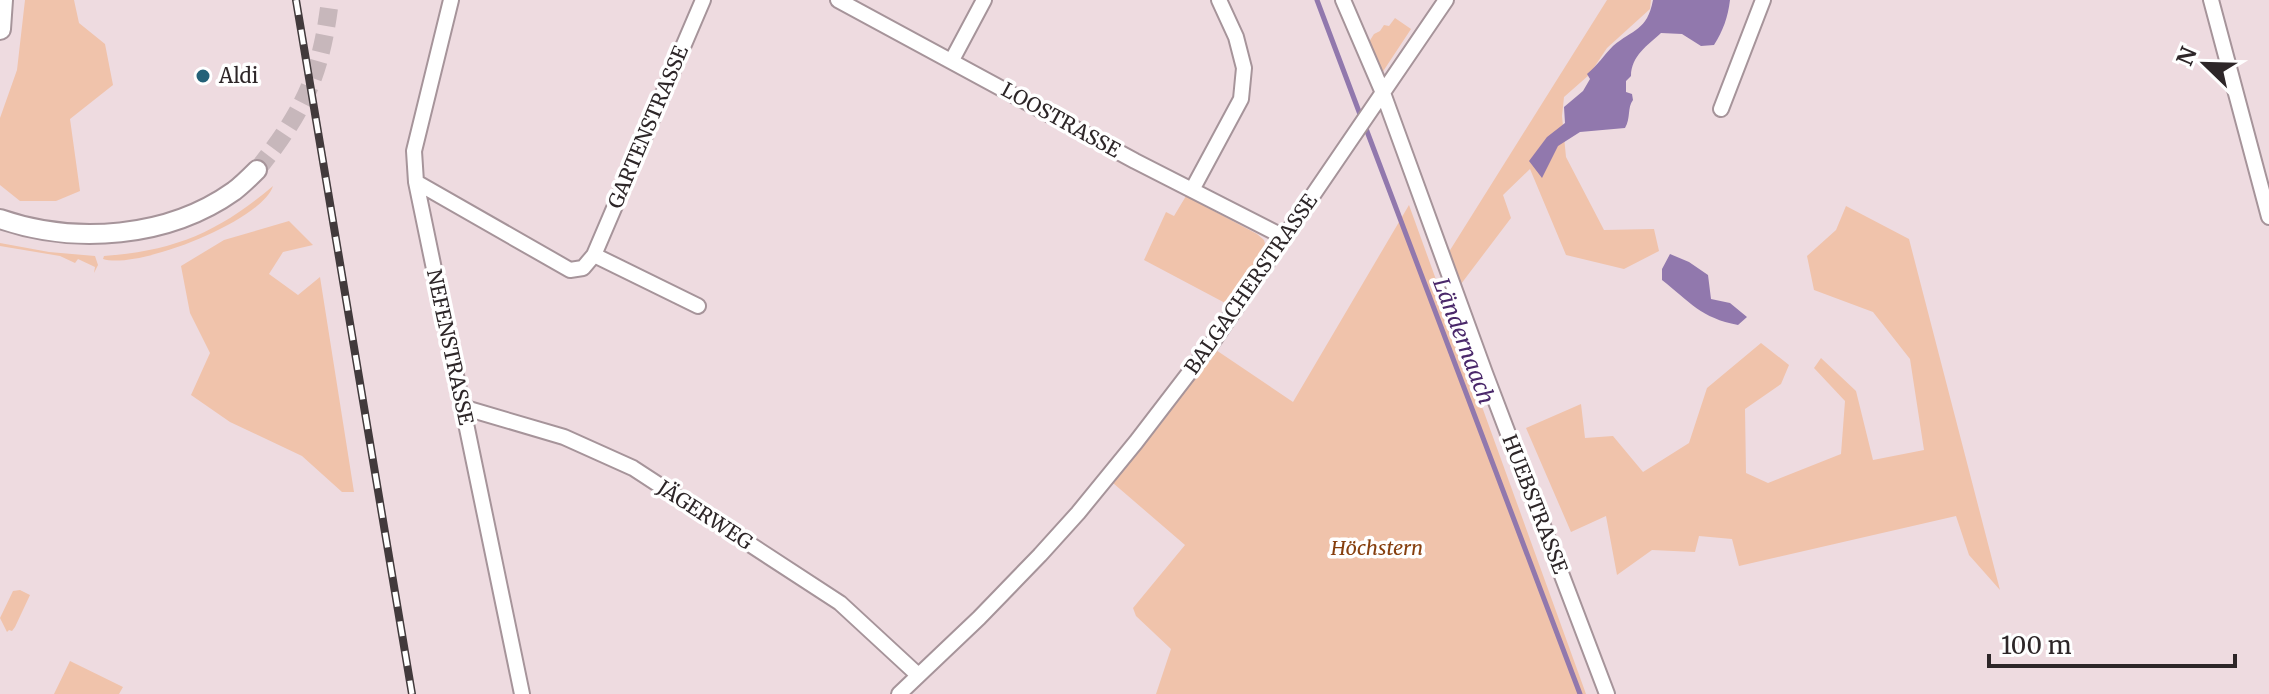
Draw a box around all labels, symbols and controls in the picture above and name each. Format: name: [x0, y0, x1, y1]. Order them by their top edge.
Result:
north arrow: [2165, 24, 2245, 104]
street label: GARTENSTRASSE: [602, 41, 693, 212]
text: N: [2170, 42, 2203, 70]
place label: Aldi: [218, 63, 258, 88]
marker: Aldi: [194, 67, 212, 85]
street label: LOOSTRASSE: [997, 77, 1125, 163]
street label: BALGACHERSTRASSE: [1179, 189, 1322, 379]
street label: NEFENSTRASSE: [422, 267, 479, 427]
water label: Ländernaach: [1427, 274, 1501, 408]
street label: HUEBSTRASSE: [1497, 431, 1574, 577]
street label: JÄGERWEG: [652, 474, 758, 555]
park label: Höchstern: [1330, 535, 1423, 560]
scale bar: [1989, 618, 2235, 668]
text: 100 m: [2001, 630, 2072, 661]

